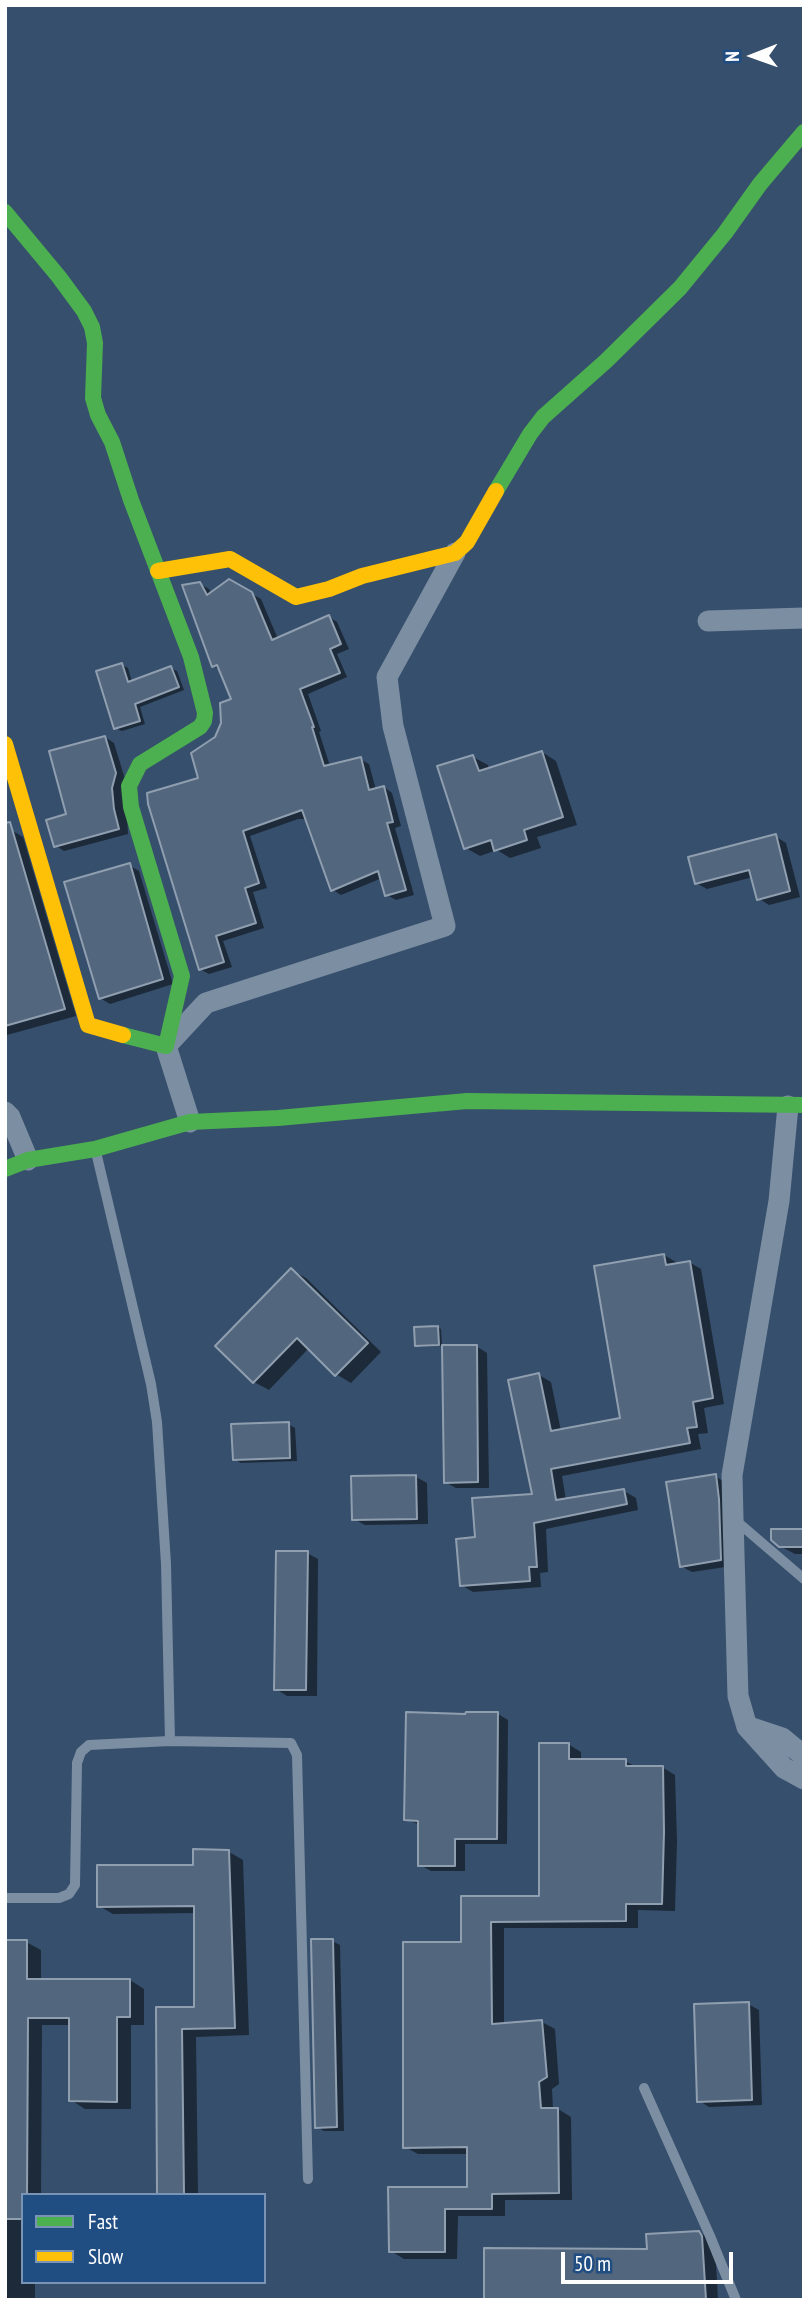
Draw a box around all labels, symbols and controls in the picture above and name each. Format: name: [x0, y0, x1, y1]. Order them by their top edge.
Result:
north arrow: [718, 21, 788, 91]
text: N: [720, 51, 744, 62]
legend: [21, 2193, 266, 2284]
text: Fast: [88, 2208, 118, 2235]
scale bar: [564, 2238, 736, 2282]
text: Slow: [88, 2243, 123, 2270]
text: 50 m: [574, 2250, 611, 2277]

